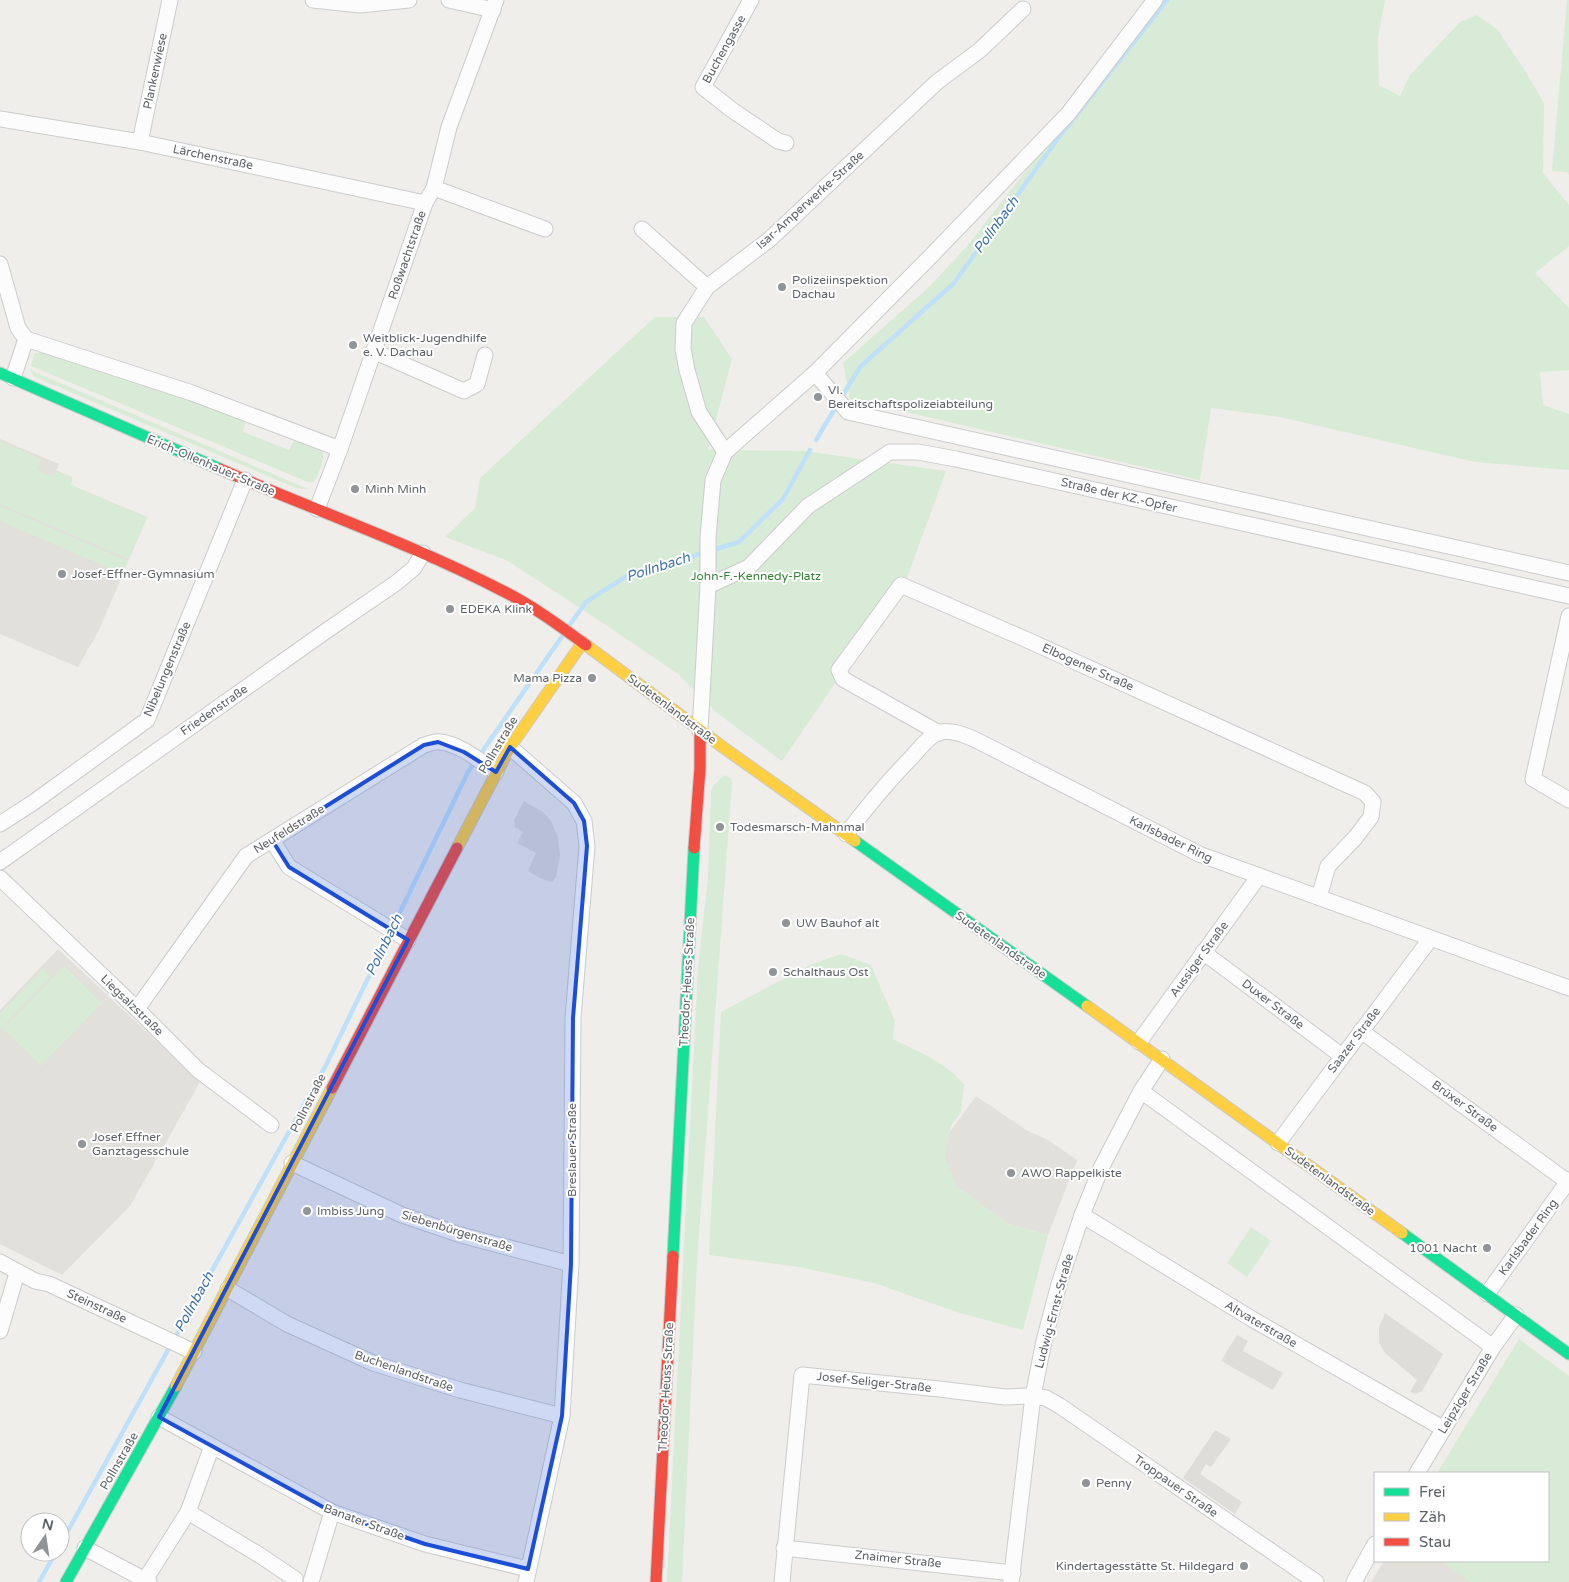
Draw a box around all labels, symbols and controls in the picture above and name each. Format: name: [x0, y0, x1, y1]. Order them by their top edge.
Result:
street label: Buchengasse: [699, 12, 749, 86]
street label: Plankenwiese: [140, 32, 170, 110]
street label: Lärchenstraße: [172, 142, 255, 172]
street label: Isar-Amperwerke-Straße: [753, 148, 867, 252]
water label: Pollnbach: [970, 193, 1023, 257]
street label: Roßwachtstraße: [385, 209, 429, 301]
place label: Polizeiinspektion Dachau: [792, 273, 888, 301]
marker: Polizeiinspektion Dachau: [776, 281, 788, 293]
place label: Weitblick-Jugendhilfe e. V. Dachau: [363, 331, 487, 359]
marker: Weitblick-Jugendhilfe e. V. Dachau: [347, 339, 359, 351]
place label: VI. Bereitschaftspolizeiabteilung: [828, 383, 993, 411]
marker: VI. Bereitschaftspolizeiabteilung: [812, 391, 824, 403]
street label: Erich-Ollenhauer-Straße: [145, 432, 277, 498]
street label: Straße der KZ.-Opfer: [1060, 475, 1179, 515]
place label: Minh Minh: [365, 482, 426, 496]
marker: Minh Minh: [349, 483, 361, 495]
water label: Pollnbach: [624, 549, 692, 585]
place label: Josef-Effner-Gymnasium: [72, 567, 215, 581]
marker: Josef-Effner-Gymnasium: [56, 568, 68, 580]
park label: John-F.-Kennedy-Platz: [691, 569, 821, 583]
place label: EDEKA Klink: [460, 602, 533, 616]
marker: EDEKA Klink: [444, 603, 456, 615]
street label: Nibelungenstraße: [141, 619, 193, 719]
street label: Elbogener Straße: [1040, 641, 1136, 694]
place label: Mama Pizza: [513, 671, 582, 685]
street label: Sudetenlandstraße: [625, 671, 719, 747]
marker: Mama Pizza: [586, 672, 598, 684]
street label: Friedenstraße: [178, 682, 250, 738]
street label: Pollnstraße: [475, 714, 521, 776]
street label: Neufeldstraße: [251, 802, 327, 856]
street label: Karlsbader Ring: [1127, 813, 1215, 865]
place label: Todesmarsch-Mahnmal: [730, 820, 864, 834]
marker: Todesmarsch-Mahnmal: [714, 821, 726, 833]
street label: Sudetenlandstraße: [953, 908, 1049, 982]
water label: Pollnbach: [362, 911, 406, 978]
place label: UW Bauhof alt: [796, 916, 880, 930]
street label: Theodor-Heuss-Straße: [677, 917, 697, 1047]
marker: UW Bauhof alt: [780, 917, 792, 929]
street label: Aussiger Straße: [1167, 918, 1231, 999]
place label: Schalthaus Ost: [783, 965, 869, 979]
marker: Schalthaus Ost: [767, 966, 779, 978]
street label: Liegsalzstraße: [98, 972, 166, 1038]
street label: Duxer Straße: [1239, 976, 1307, 1032]
street label: Saazer Straße: [1325, 1004, 1383, 1076]
street label: Pollnstraße: [287, 1071, 329, 1135]
street label: Brüxer Straße: [1429, 1077, 1501, 1135]
street label: Breslauer Straße: [565, 1103, 579, 1197]
place label: Josef Effner Ganztagesschule: [92, 1130, 189, 1158]
marker: Josef Effner Ganztagesschule: [76, 1138, 88, 1150]
street label: Sudetenlandstraße: [1282, 1144, 1378, 1218]
place label: AWO Rappelkiste: [1021, 1166, 1122, 1180]
marker: AWO Rappelkiste: [1005, 1167, 1017, 1179]
street label: Karlsbader Ring: [1496, 1196, 1560, 1278]
place label: Imbiss Jung: [317, 1204, 384, 1218]
marker: Imbiss Jung: [301, 1205, 313, 1217]
street label: Siebenbürgenstraße: [400, 1207, 514, 1255]
place label: 1001 Nacht: [1409, 1241, 1477, 1255]
marker: 1001 Nacht: [1481, 1242, 1493, 1254]
street label: Ludwig-Ernst-Straße: [1032, 1252, 1076, 1370]
water label: Pollnbach: [171, 1269, 218, 1335]
street label: Steinstraße: [65, 1286, 129, 1326]
street label: Altvaterstraße: [1222, 1298, 1300, 1350]
street label: Theodor-Heuss-Straße: [656, 1322, 676, 1452]
street label: Buchenlandstraße: [353, 1348, 455, 1395]
street label: Leipziger Straße: [1435, 1350, 1495, 1436]
street label: Josef-Seliger-Straße: [816, 1369, 932, 1395]
street label: Pollnstraße: [97, 1430, 141, 1492]
street label: Troppauer Straße: [1131, 1452, 1221, 1520]
legend: [1374, 1472, 1549, 1562]
place label: Penny: [1096, 1476, 1132, 1490]
marker: Penny: [1080, 1477, 1092, 1489]
text: Frei: [1419, 1483, 1445, 1501]
street label: Banater Straße: [322, 1501, 407, 1543]
text: Zäh: [1419, 1508, 1446, 1526]
north arrow: [20, 1512, 70, 1562]
text: N: [40, 1515, 55, 1534]
text: Stau: [1419, 1533, 1451, 1551]
street label: Znaimer Straße: [854, 1547, 942, 1571]
place label: Kindertagesstätte St. Hildegard: [1056, 1559, 1234, 1573]
marker: Kindertagesstätte St. Hildegard: [1238, 1560, 1250, 1572]

